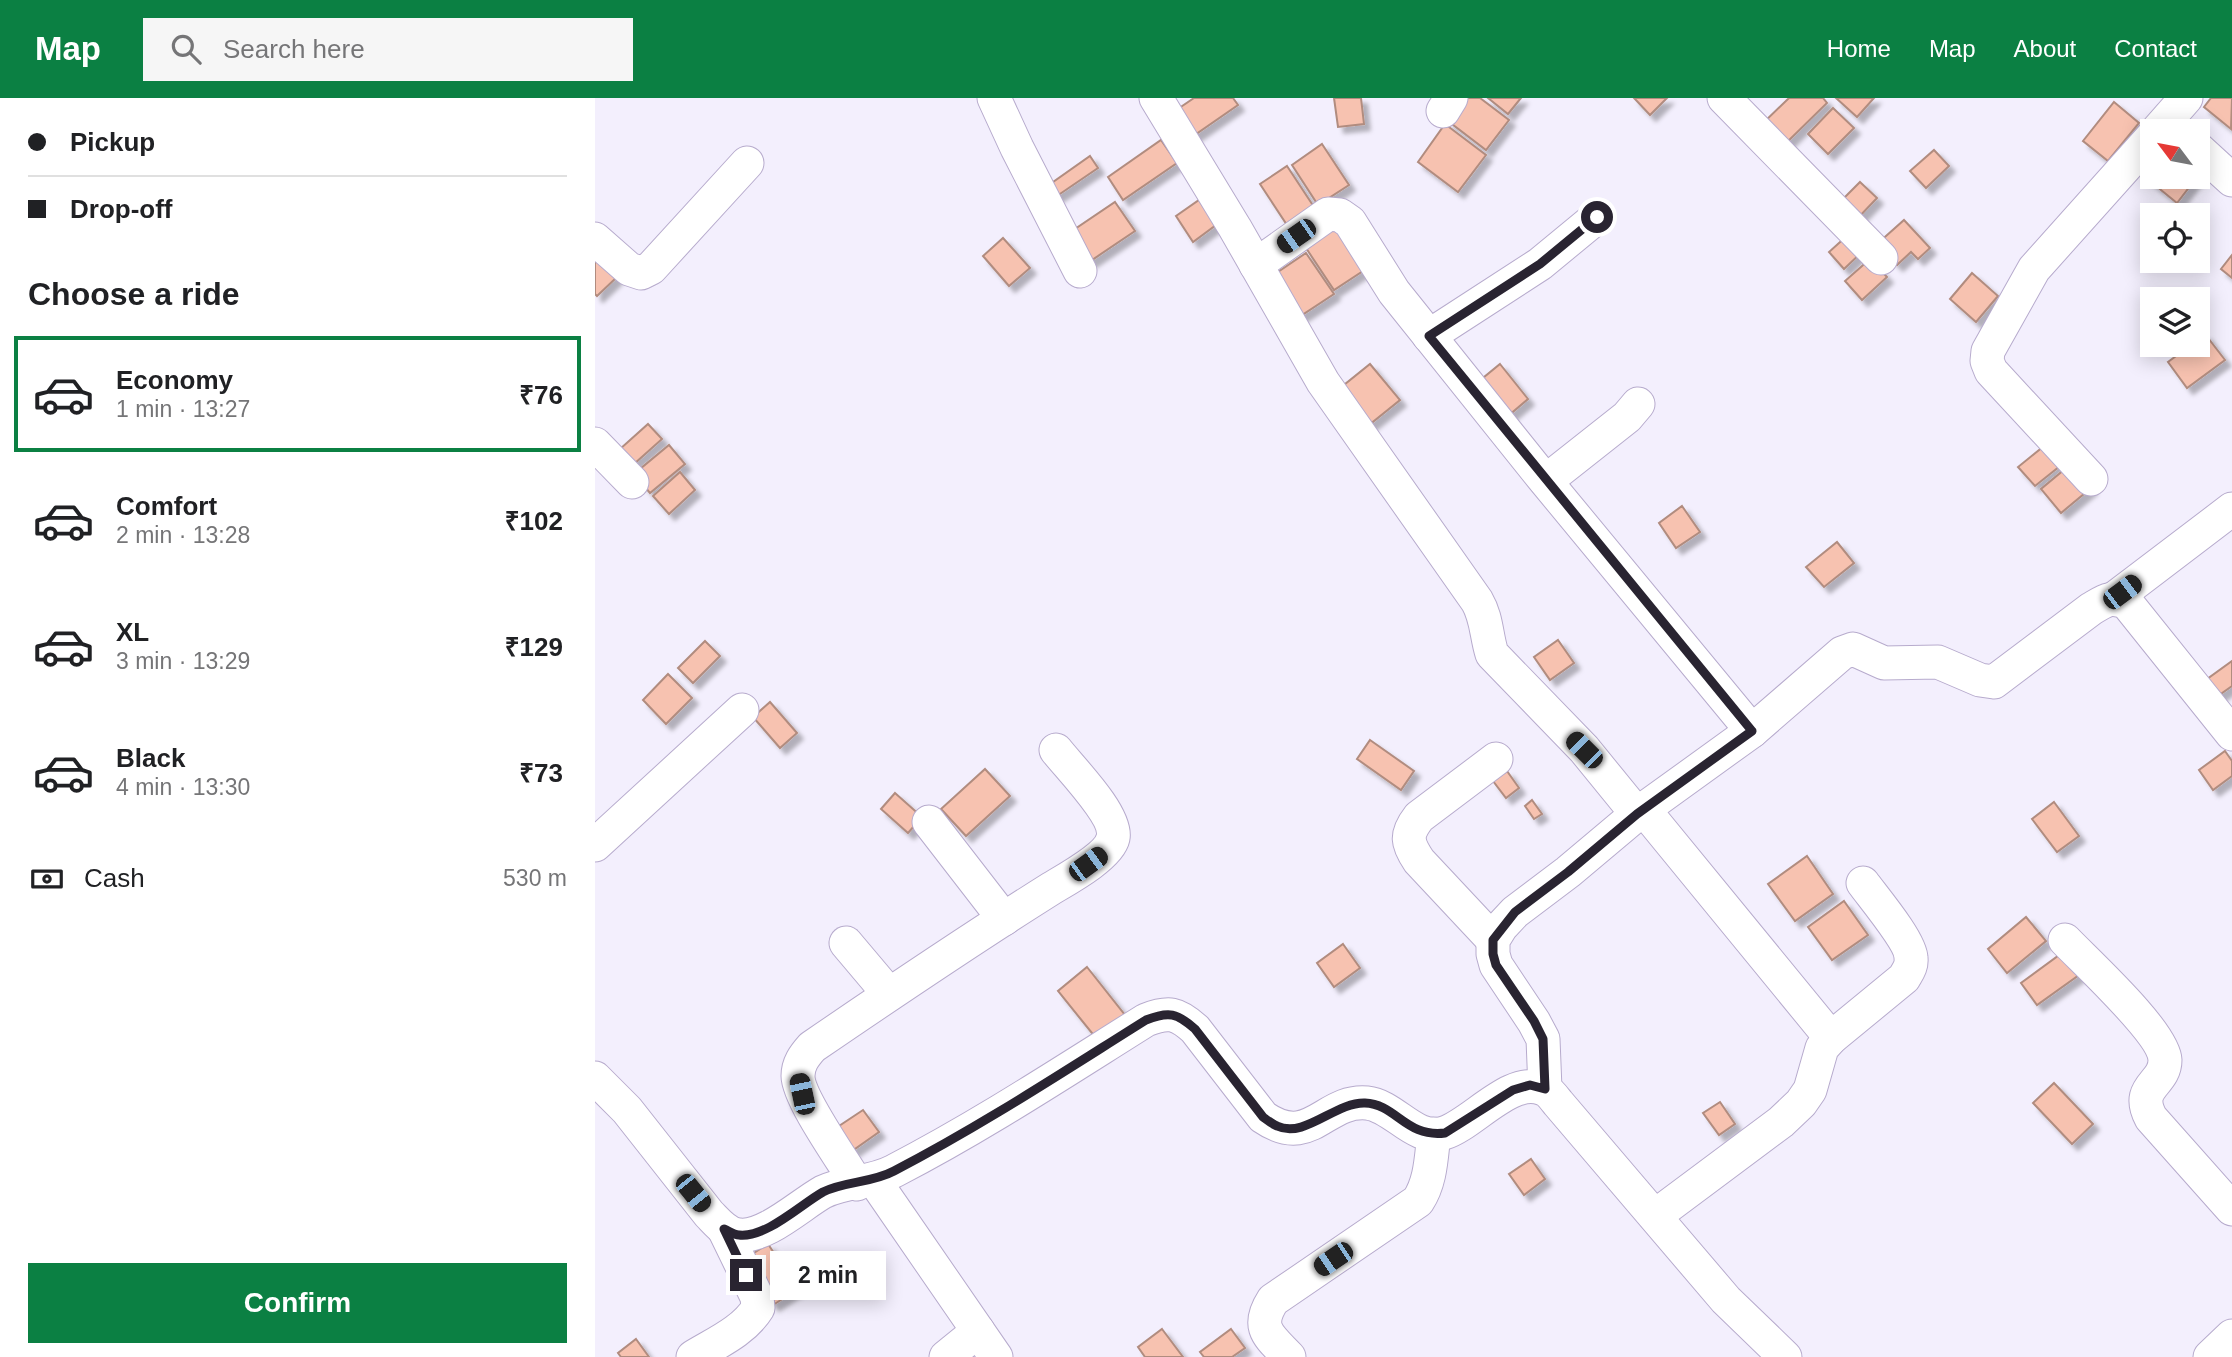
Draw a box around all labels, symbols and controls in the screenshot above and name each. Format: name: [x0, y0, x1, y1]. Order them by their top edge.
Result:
search box: [143, 18, 633, 81]
text: Map: [35, 30, 101, 67]
icon: search: [167, 30, 205, 68]
text: Search here: [223, 34, 365, 64]
text: Home: [1827, 35, 1891, 62]
text: Map: [1929, 35, 1976, 62]
text: About: [2014, 35, 2076, 62]
text: Contact: [2114, 35, 2197, 62]
north arrow: [2140, 119, 2210, 189]
map controls: [2140, 119, 2210, 357]
text: Pickup: [70, 127, 155, 157]
text: Drop-off: [70, 194, 173, 224]
route start: [1581, 201, 1613, 233]
button: locate: [2140, 203, 2210, 273]
car: [1273, 215, 1320, 257]
text: Choose a ride: [28, 276, 240, 312]
button: layers: [2140, 287, 2210, 357]
icon: car: [32, 363, 95, 426]
text: Economy: [116, 365, 233, 395]
text: ₹76: [519, 380, 563, 410]
text: 1 min · 13:27: [116, 396, 250, 422]
icon: car: [32, 489, 95, 552]
text: Comfort: [116, 491, 217, 521]
text: ₹102: [505, 506, 563, 536]
text: 2 min · 13:28: [116, 522, 250, 548]
car: [2099, 571, 2146, 613]
icon: car: [32, 615, 95, 678]
text: XL: [116, 617, 149, 647]
text: ₹129: [505, 632, 563, 662]
text: 3 min · 13:29: [116, 648, 250, 674]
car: [1562, 728, 1607, 772]
icon: car: [32, 741, 95, 804]
text: Black: [116, 743, 185, 773]
text: ₹73: [519, 758, 563, 788]
text: 4 min · 13:30: [116, 774, 250, 800]
car: [1065, 843, 1112, 885]
icon: cash: [28, 860, 66, 898]
text: Cash: [84, 863, 145, 893]
text: 530 m: [503, 865, 567, 891]
car: [788, 1071, 817, 1117]
car: [672, 1170, 715, 1216]
car: [1310, 1239, 1357, 1279]
callout: 2 min: [771, 1250, 886, 1300]
route end: [730, 1259, 762, 1291]
text: 2 min: [798, 1262, 858, 1288]
button: Confirm: [28, 1263, 567, 1343]

